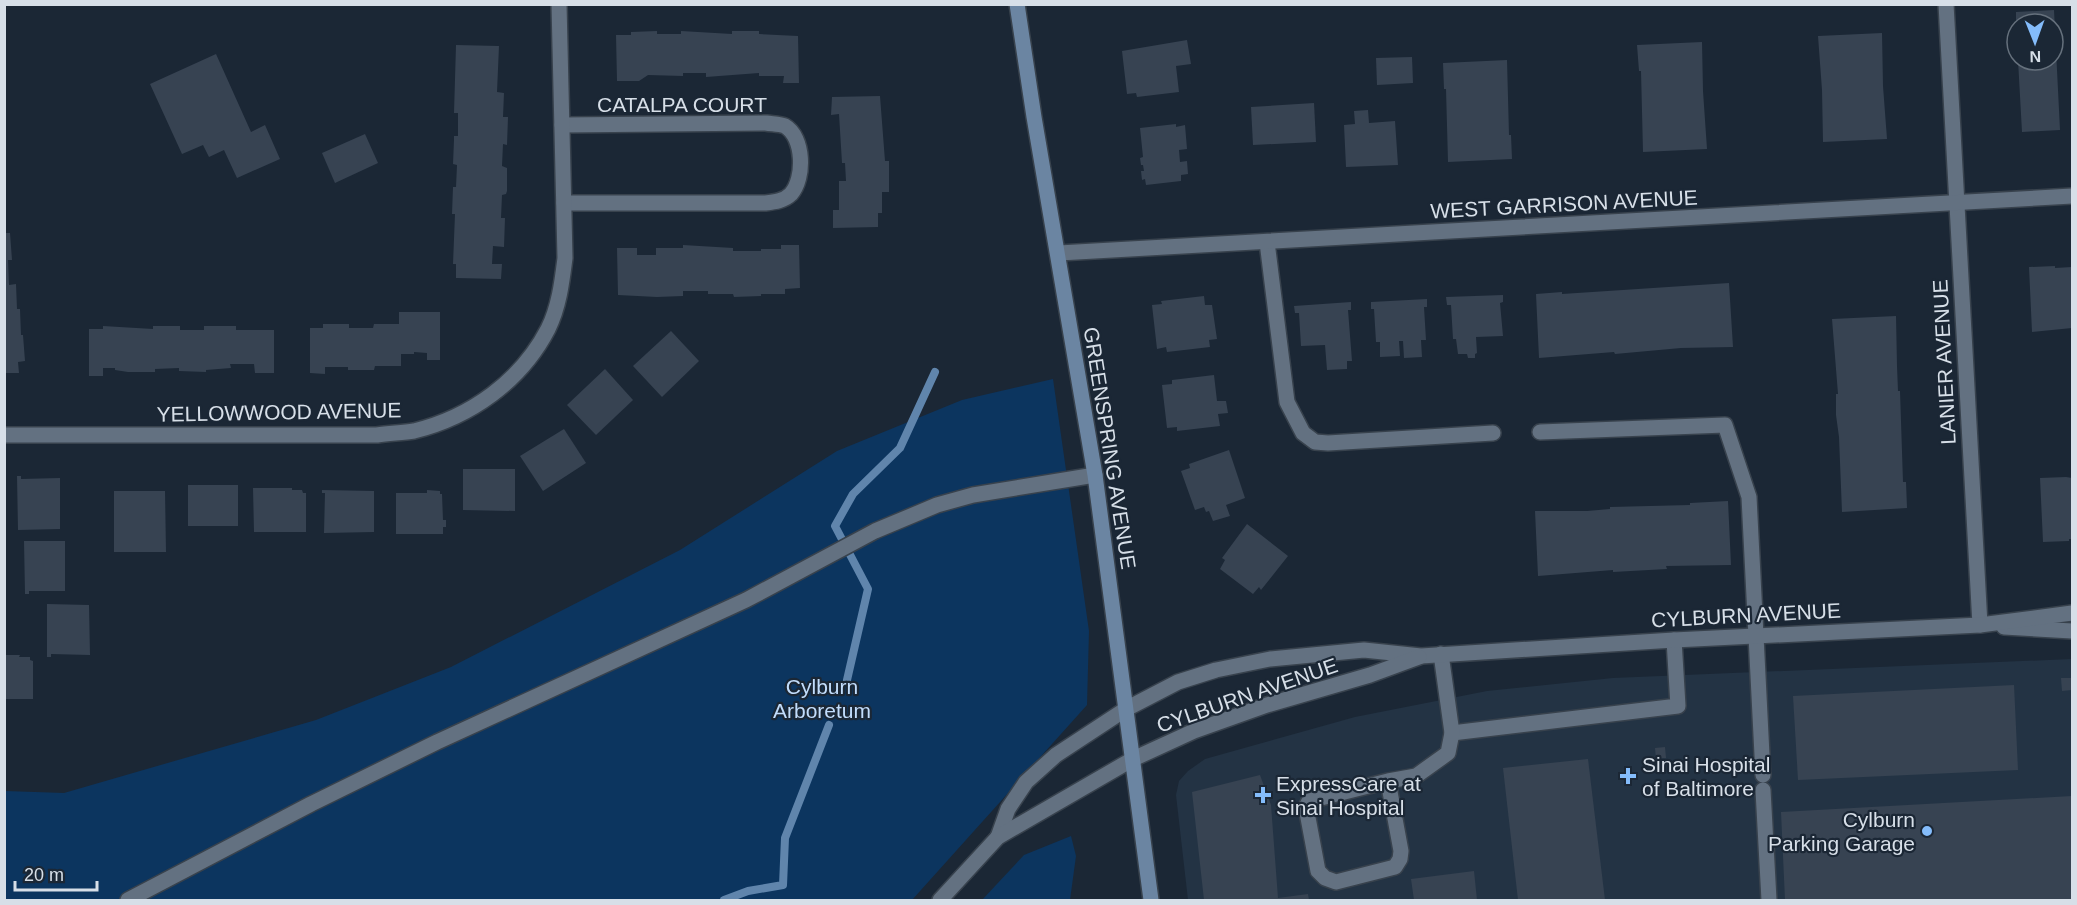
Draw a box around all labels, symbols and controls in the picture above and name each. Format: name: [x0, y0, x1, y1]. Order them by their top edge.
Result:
north arrow: [2005, 12, 2065, 72]
text: N: [2029, 48, 2041, 65]
street label: CATALPA COURT: [597, 93, 767, 116]
street label: WEST GARRISON AVENUE: [1430, 186, 1698, 222]
street label: LANIER AVENUE: [1928, 279, 1960, 445]
street label: GREENSPRING AVENUE: [1080, 325, 1140, 571]
street label: YELLOWWOOD AVENUE: [156, 398, 402, 426]
street label: CYLBURN AVENUE: [1651, 599, 1841, 631]
street label: CYLBURN AVENUE: [1154, 653, 1340, 737]
park label: Cylburn Arboretum: [773, 675, 871, 722]
place label: Sinai Hospital of Baltimore: [1642, 753, 1770, 800]
marker: Sinai Hospital of Baltimore: [1619, 767, 1637, 785]
place label: ExpressCare at Sinai Hospital: [1276, 772, 1421, 819]
marker: ExpressCare at Sinai Hospital: [1254, 786, 1272, 804]
place label: Cylburn Parking Garage: [1768, 808, 1915, 855]
marker: Cylburn Parking Garage: [1920, 824, 1934, 838]
scale bar: [15, 854, 98, 892]
text: 20 m: [24, 865, 64, 885]

